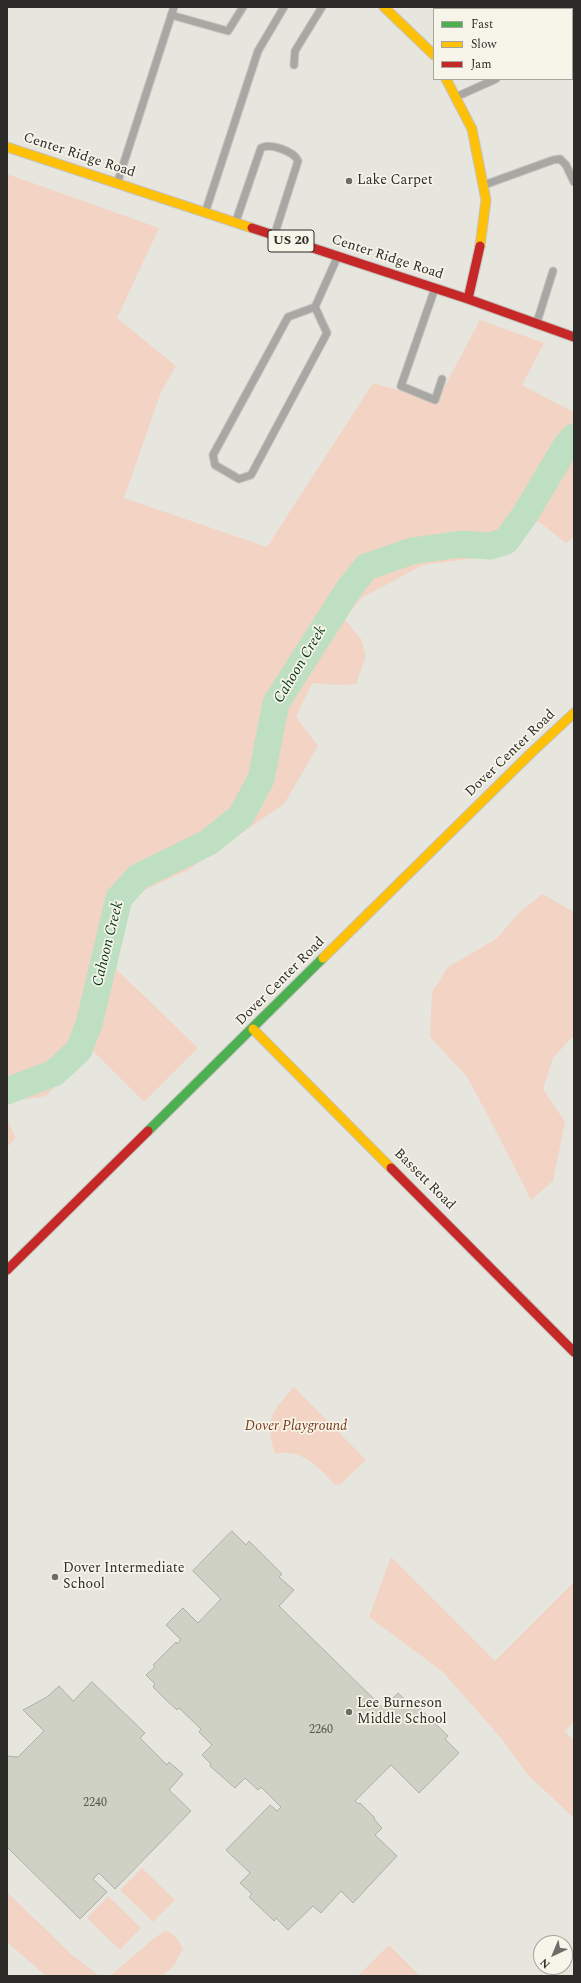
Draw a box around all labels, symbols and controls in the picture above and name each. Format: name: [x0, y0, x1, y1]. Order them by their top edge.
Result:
legend: [433, 8, 573, 80]
text: Fast: [471, 15, 493, 34]
text: Slow: [471, 35, 496, 54]
text: Jam: [471, 55, 492, 74]
street label: Center Ridge Road: [21, 130, 137, 182]
place label: Lake Carpet: [357, 173, 433, 189]
marker: Lake Carpet: [344, 176, 354, 186]
road number: US 20: [268, 230, 314, 252]
street label: Center Ridge Road: [329, 232, 445, 284]
water label: Cahoon Creek: [271, 623, 331, 707]
street label: Dover Center Road: [463, 707, 559, 801]
water label: Cahoon Creek: [90, 900, 128, 988]
street label: Dover Center Road: [233, 934, 329, 1030]
street label: Bassett Road: [390, 1146, 458, 1214]
park label: Dover Playground: [245, 1419, 347, 1435]
place label: Dover Intermediate School: [63, 1561, 184, 1594]
marker: Dover Intermediate School: [50, 1572, 60, 1582]
place label: Lee Burneson Middle School: [357, 1696, 447, 1728]
marker: Lee Burneson Middle School: [344, 1707, 354, 1717]
house number: 2260: [309, 1724, 333, 1738]
house number: 2240: [83, 1797, 107, 1811]
north arrow: [533, 1935, 573, 1975]
text: N: [536, 1954, 554, 1973]

